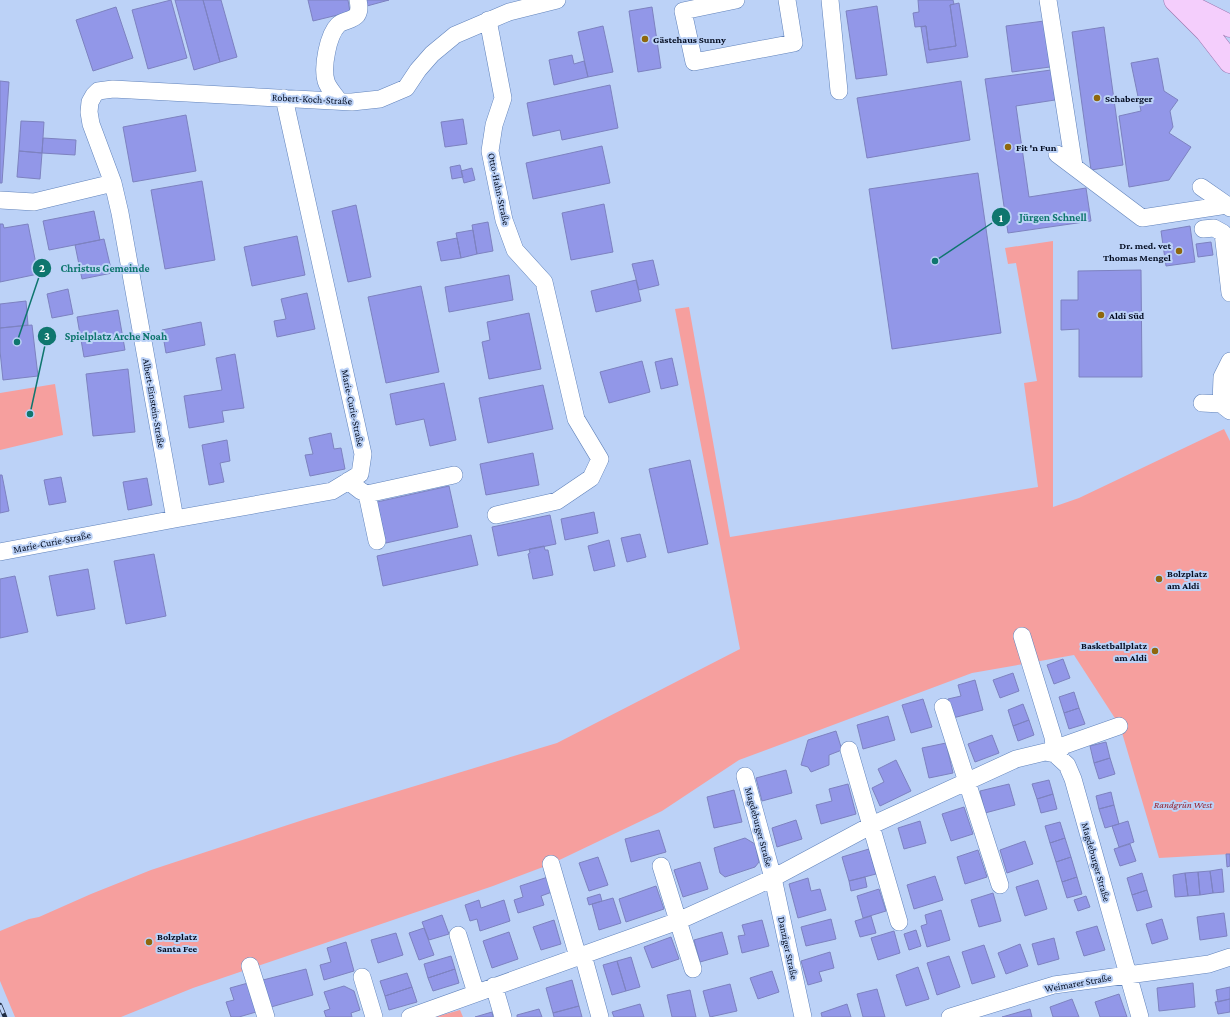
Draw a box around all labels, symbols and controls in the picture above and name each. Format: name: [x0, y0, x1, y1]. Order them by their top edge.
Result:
marker: Gästehaus Sunny: [640, 34, 650, 44]
place label: Gästehaus Sunny: [653, 34, 726, 45]
street label: Robert-Koch-Straße: [272, 91, 353, 107]
marker: Schaberger: [1092, 93, 1102, 103]
place label: Schaberger: [1105, 93, 1153, 104]
marker: Fit 'n Fun: [1003, 142, 1013, 152]
place label: Fit 'n Fun: [1016, 142, 1057, 153]
street label: Otto-Hahn-Straße: [486, 152, 512, 227]
callout: Jürgen Schnell: [991, 206, 1095, 229]
text: 1: [999, 211, 1004, 225]
text: Jürgen Schnell: [1018, 211, 1088, 223]
place label: Dr. med. vet Thomas Mengel: [1103, 240, 1171, 263]
marker: Dr. med. vet Thomas Mengel: [1174, 246, 1184, 256]
callout: Christus Gemeinde: [32, 257, 157, 280]
text: 2: [39, 261, 45, 275]
text: Christus Gemeinde: [60, 262, 150, 274]
marker: Aldi Süd: [1096, 310, 1106, 320]
place label: Aldi Süd: [1108, 310, 1145, 321]
callout: Spielplatz Arche Noah: [37, 324, 176, 347]
text: 3: [44, 329, 50, 343]
text: Spielplatz Arche Noah: [65, 330, 168, 342]
street label: Albert-Einstein-Straße: [141, 357, 167, 449]
street label: Marie-Curie-Straße: [339, 368, 367, 448]
street label: Marie-Curie-Straße: [12, 529, 92, 555]
place label: Bolzplatz am Aldi: [1167, 568, 1207, 591]
marker: Bolzplatz am Aldi: [1154, 574, 1164, 584]
place label: Basketballplatz am Aldi: [1081, 640, 1147, 663]
marker: Basketballplatz am Aldi: [1150, 646, 1160, 656]
street label: Magdeburger Straße: [743, 786, 775, 868]
park label: Randgrün West: [1154, 799, 1213, 810]
street label: Magdeburger Straße: [1079, 821, 1113, 903]
street label: Danziger Straße: [776, 916, 800, 981]
place label: Bolzplatz Santa Fee: [157, 931, 198, 954]
marker: Bolzplatz Santa Fee: [144, 937, 154, 947]
street label: Weimarer Straße: [1044, 972, 1113, 994]

